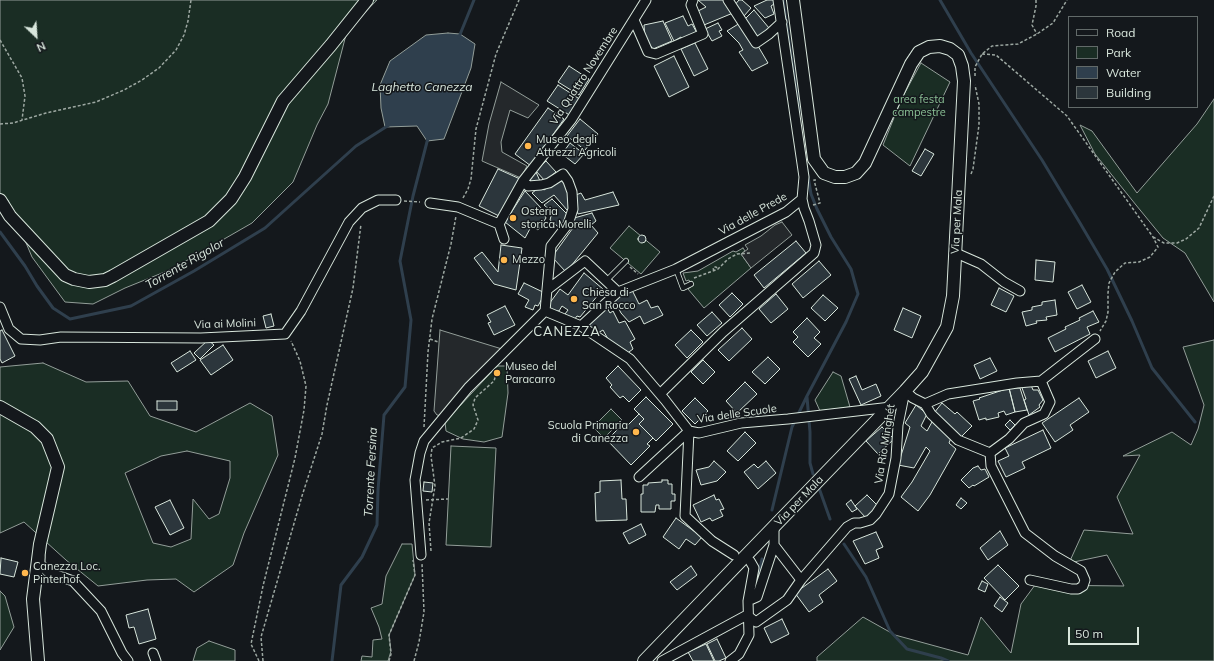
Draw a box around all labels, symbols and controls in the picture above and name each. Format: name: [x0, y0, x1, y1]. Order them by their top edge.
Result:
north arrow: [16, 16, 56, 56]
legend: [1068, 16, 1198, 108]
street label: Via Quattro Novembre: [547, 25, 621, 127]
text: Road: [1106, 25, 1135, 40]
text: N: [34, 39, 48, 55]
text: Park: [1106, 45, 1131, 60]
text: Water: [1106, 65, 1141, 80]
water label: Laghetto Canezza: [371, 80, 473, 94]
text: Building: [1106, 85, 1151, 100]
park label: area festa campestre: [892, 93, 946, 119]
place label: Museo degli Attrezzi Agricoli: [536, 133, 616, 159]
marker: Museo degli Attrezzi Agricoli: [523, 141, 533, 151]
street label: Via per Mala: [949, 189, 965, 255]
street label: Via delle Prede: [717, 190, 789, 238]
place label: Osteria storica Morelli: [521, 205, 591, 231]
marker: Osteria storica Morelli: [508, 213, 518, 223]
water label: Torrente Rigolor: [143, 236, 227, 292]
place label: Mezzo: [512, 253, 545, 267]
marker: Mezzo: [499, 255, 509, 265]
place label: Chiesa di San Rocco: [582, 286, 635, 312]
marker: Chiesa di San Rocco: [569, 294, 579, 304]
street label: Via ai Molini: [194, 316, 256, 332]
district label: CANEZZA: [533, 324, 601, 340]
place label: Museo del Paracarro: [505, 360, 557, 386]
marker: Museo del Paracarro: [492, 368, 502, 378]
street label: Via delle Scuole: [696, 402, 778, 426]
street label: Via Rio Minghét: [872, 403, 898, 485]
place label: Scuola Primaria di Canezza: [548, 419, 628, 445]
water label: Torrente Fersina: [361, 427, 381, 517]
marker: Scuola Primaria di Canezza: [631, 427, 641, 437]
street label: Via per Mala: [772, 473, 826, 529]
place label: Canezza Loc. Pinterhof: [33, 560, 100, 586]
marker: Canezza Loc. Pinterhof: [20, 568, 30, 578]
scale bar: [1070, 619, 1141, 645]
text: 50 m: [1075, 626, 1103, 641]

